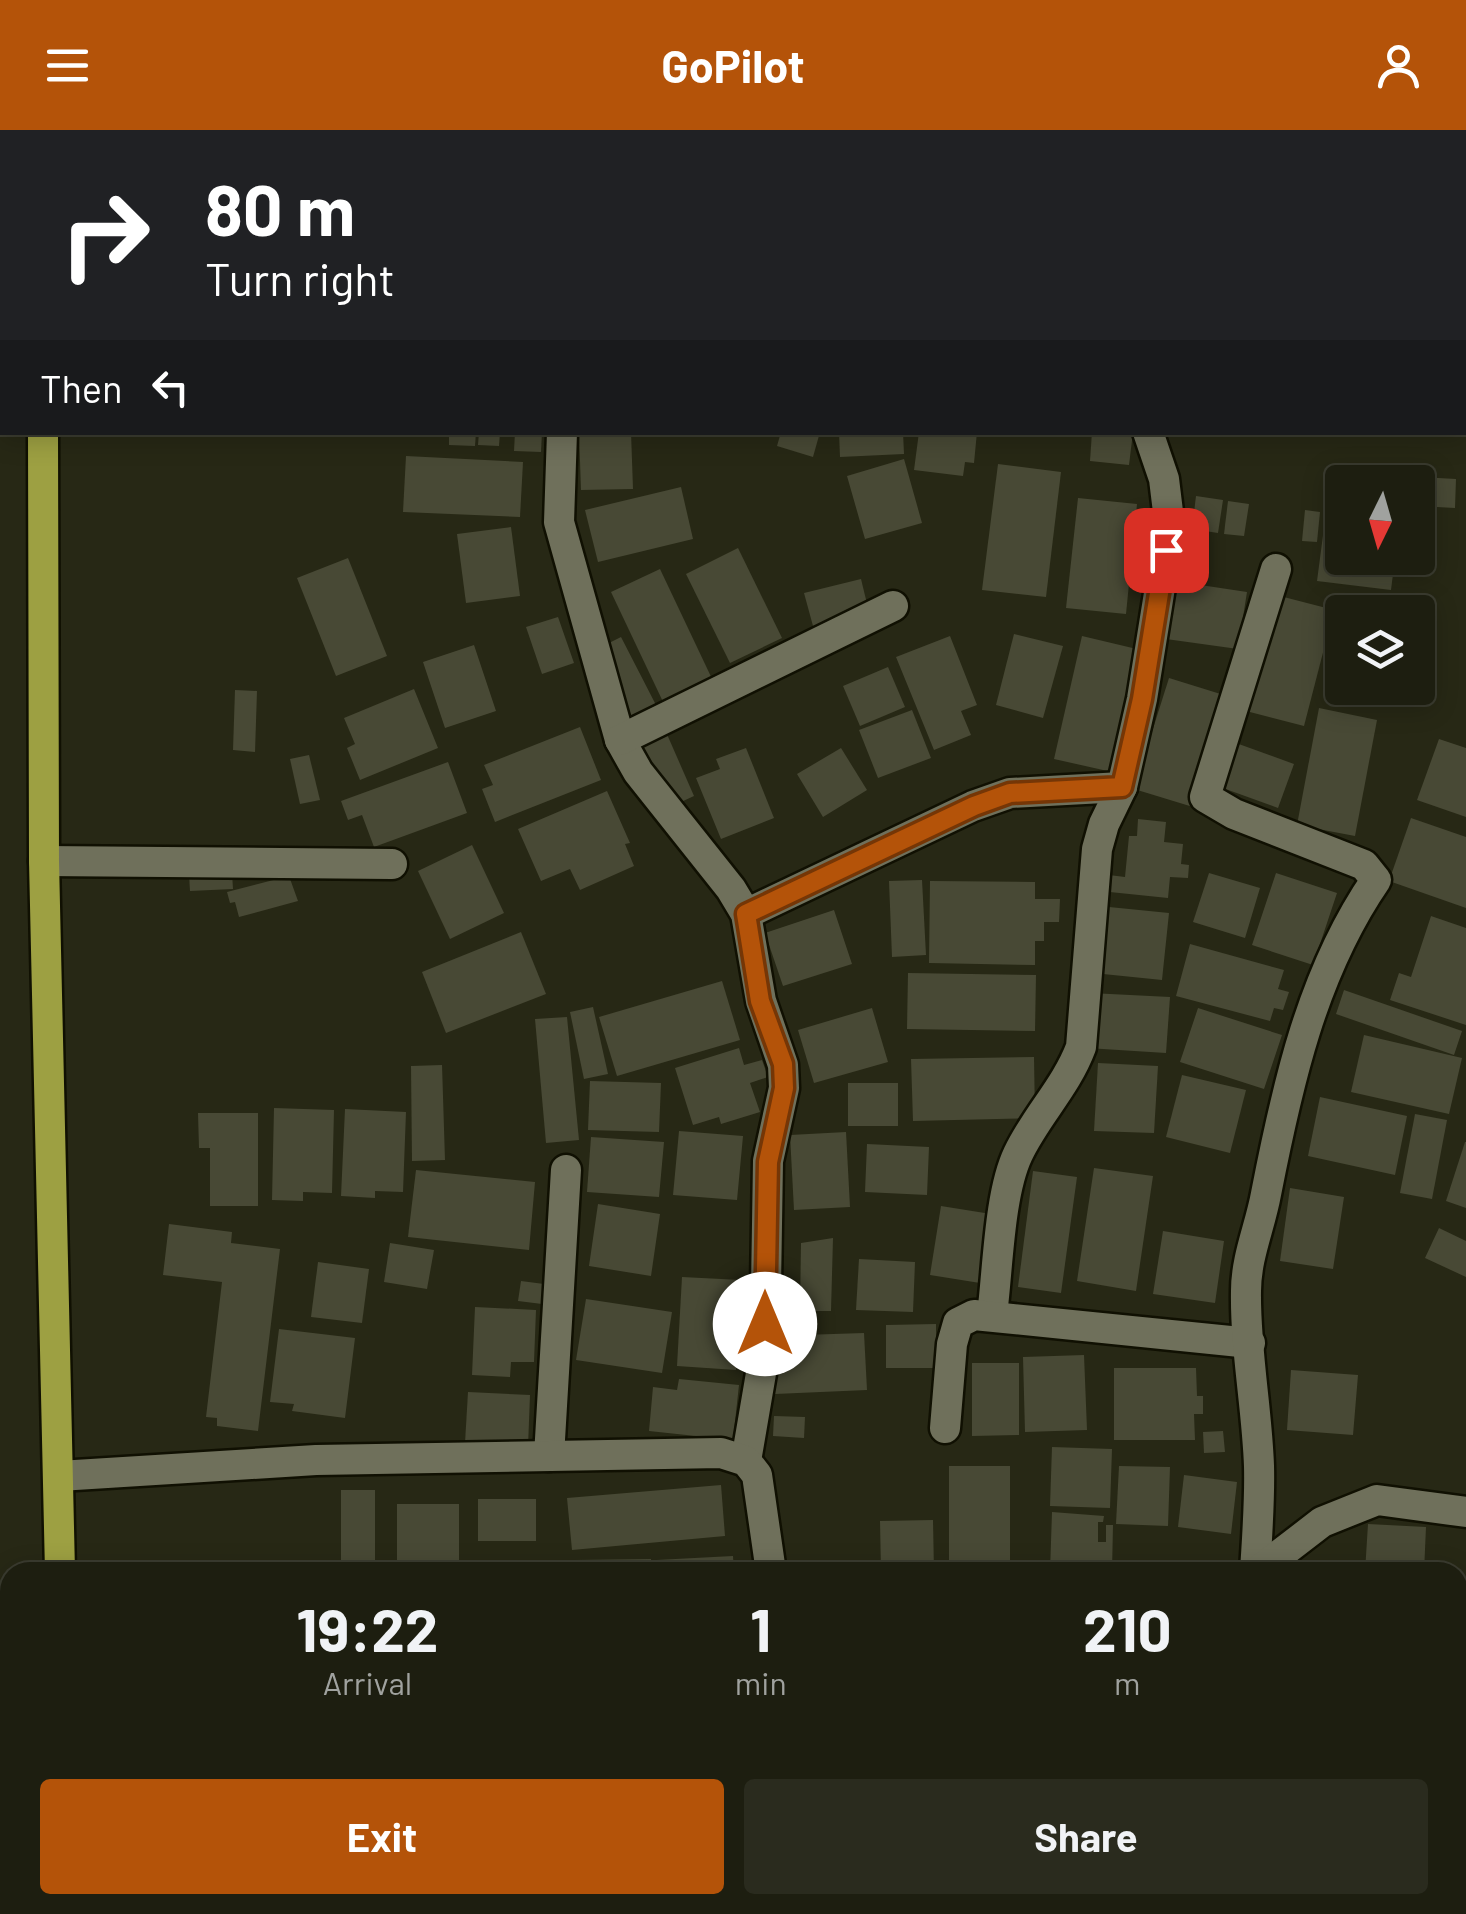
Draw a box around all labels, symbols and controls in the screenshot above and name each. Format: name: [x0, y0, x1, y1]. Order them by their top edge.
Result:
icon: menu: [40, 38, 95, 93]
text: GoPilot: [661, 38, 805, 92]
icon: person: [1371, 38, 1426, 93]
text: 80 m: [205, 166, 355, 250]
icon: right: [40, 170, 170, 300]
text: Turn right: [205, 251, 395, 305]
icon: left: [143, 360, 198, 415]
text: Then: [40, 365, 123, 411]
north arrow: [1325, 465, 1435, 575]
map controls: [1325, 465, 1435, 705]
pin: [1124, 508, 1209, 593]
icon: arrive: [1139, 523, 1194, 578]
button: layers: [1325, 595, 1435, 705]
position arrow: [713, 1272, 817, 1376]
text: 19:22: [296, 1592, 438, 1664]
text: 1: [750, 1592, 771, 1664]
text: 210: [1083, 1592, 1172, 1664]
text: Arrival: [323, 1663, 412, 1701]
text: min: [735, 1663, 787, 1701]
text: m: [1114, 1663, 1141, 1701]
button: Exit: [40, 1779, 724, 1894]
button: Share: [744, 1779, 1428, 1894]

